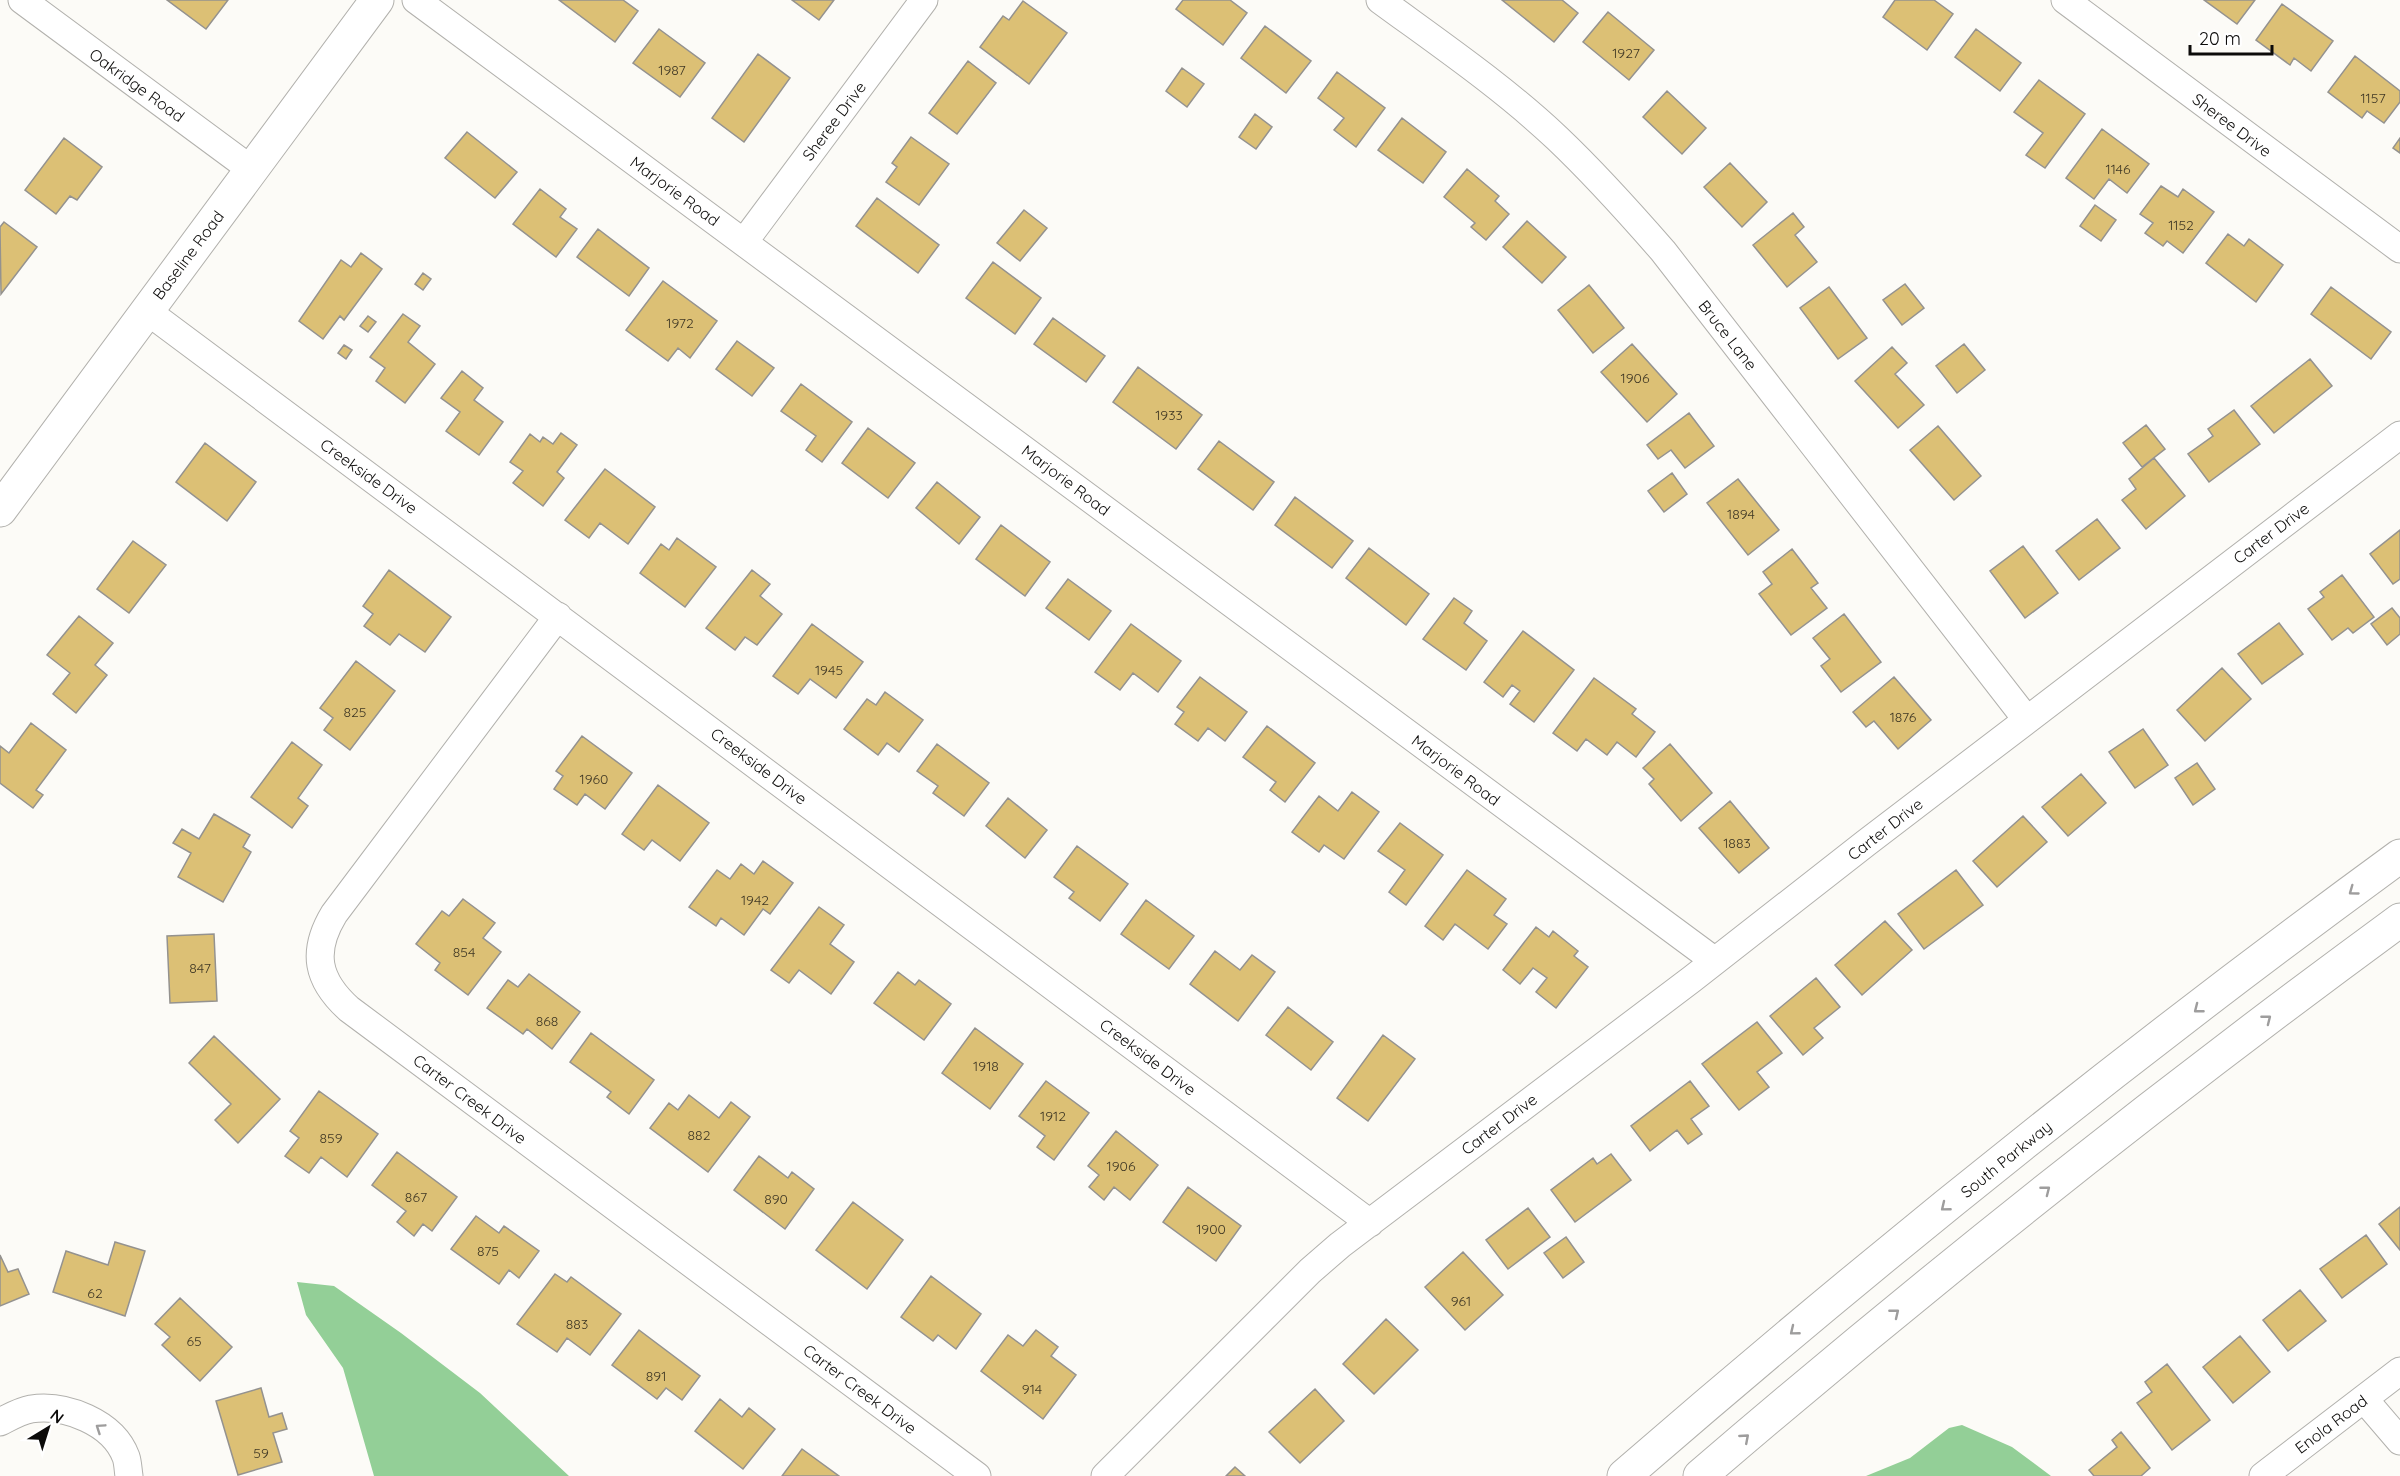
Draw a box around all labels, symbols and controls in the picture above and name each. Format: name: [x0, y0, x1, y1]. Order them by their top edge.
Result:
scale bar: [2190, 18, 2272, 56]
text: 20 m: [2199, 27, 2241, 50]
street label: Oakridge Road: [86, 44, 188, 126]
house number: 1927: [1612, 44, 1640, 62]
house number: 1987: [658, 61, 686, 79]
street label: Sheree Drive: [798, 77, 870, 165]
street label: Sheree Drive: [2188, 89, 2276, 161]
house number: 1157: [2360, 89, 2386, 107]
street label: Marjorie Road: [626, 152, 724, 230]
house number: 1146: [2105, 160, 2131, 178]
street label: Baseline Road: [148, 207, 228, 303]
house number: 1152: [2168, 216, 2194, 234]
street label: Bruce Lane: [1694, 296, 1762, 374]
house number: 1972: [666, 314, 694, 332]
house number: 1906: [1621, 369, 1650, 387]
house number: 1933: [1155, 406, 1183, 424]
street label: Creekside Drive: [316, 434, 422, 518]
street label: Marjorie Road: [1018, 440, 1114, 520]
street label: Carter Drive: [2229, 498, 2313, 568]
house number: 1894: [1727, 505, 1755, 523]
house number: 1945: [815, 661, 843, 679]
house number: 825: [344, 703, 366, 721]
house number: 1876: [1890, 708, 1917, 726]
street label: Creekside Drive: [707, 723, 811, 809]
street label: Marjorie Road: [1408, 730, 1504, 810]
house number: 1960: [580, 770, 608, 788]
street label: Carter Drive: [1843, 793, 1927, 865]
house number: 1883: [1723, 834, 1751, 852]
one-way arrow: [2348, 884, 2359, 895]
house number: 1942: [741, 891, 769, 909]
house number: 854: [453, 943, 475, 961]
house number: 847: [189, 959, 211, 977]
one-way arrow: [2193, 1002, 2204, 1013]
house number: 868: [536, 1012, 558, 1030]
street label: Creekside Drive: [1096, 1014, 1200, 1100]
one-way arrow: [2260, 1016, 2271, 1027]
street label: Carter Creek Drive: [409, 1050, 531, 1148]
house number: 1918: [973, 1057, 999, 1075]
street label: Carter Drive: [1457, 1089, 1541, 1159]
house number: 1912: [1040, 1107, 1066, 1125]
street label: South Parkway: [1956, 1116, 2056, 1202]
house number: 882: [688, 1126, 711, 1144]
house number: 859: [319, 1129, 343, 1147]
house number: 1906: [1107, 1157, 1136, 1175]
one-way arrow: [2039, 1187, 2050, 1198]
house number: 867: [405, 1188, 427, 1206]
house number: 890: [764, 1190, 788, 1208]
one-way arrow: [1941, 1200, 1952, 1211]
house number: 1900: [1196, 1220, 1226, 1238]
house number: 875: [477, 1242, 499, 1260]
house number: 62: [87, 1284, 103, 1302]
house number: 961: [1451, 1292, 1471, 1310]
one-way arrow: [1888, 1310, 1899, 1321]
house number: 883: [566, 1315, 588, 1333]
one-way arrow: [1790, 1323, 1801, 1334]
house number: 65: [186, 1332, 202, 1350]
street label: Carter Creek Drive: [799, 1340, 921, 1438]
house number: 891: [646, 1367, 666, 1385]
house number: 914: [1022, 1380, 1042, 1398]
street label: Enola Road: [2291, 1390, 2371, 1458]
north arrow: [18, 1398, 78, 1458]
text: N: [46, 1405, 68, 1428]
one-way arrow: [96, 1424, 107, 1435]
one-way arrow: [1738, 1434, 1749, 1445]
house number: 59: [253, 1444, 269, 1462]

